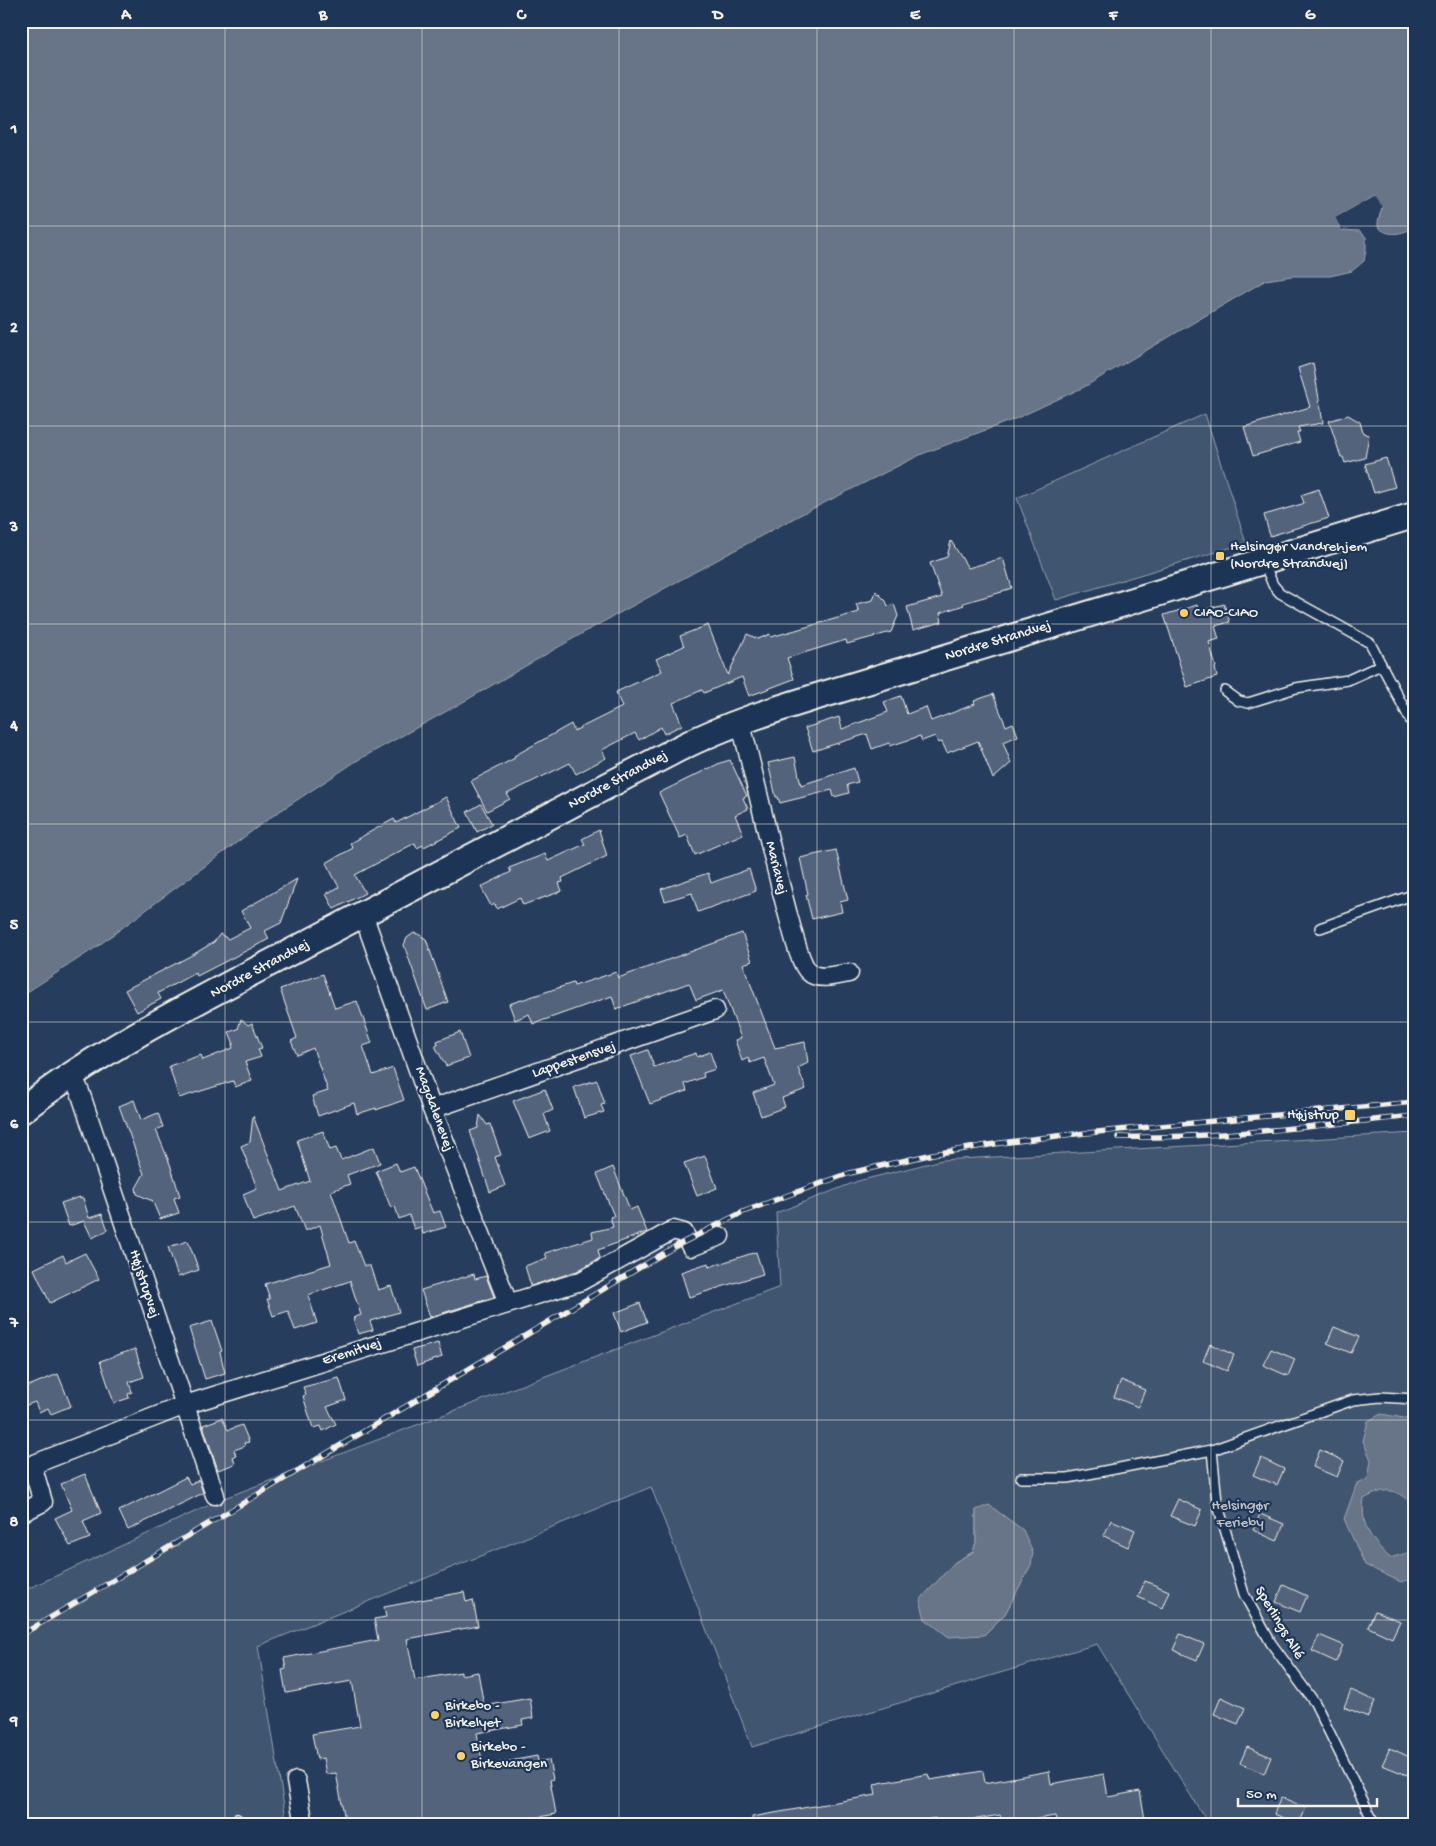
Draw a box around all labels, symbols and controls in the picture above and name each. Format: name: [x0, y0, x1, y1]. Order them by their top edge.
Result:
text: A: [120, 7, 132, 26]
text: B: [318, 7, 328, 26]
text: C: [516, 7, 527, 26]
text: D: [711, 7, 724, 26]
text: E: [910, 7, 921, 26]
text: F: [1108, 7, 1119, 26]
text: G: [1305, 7, 1316, 26]
text: 1: [10, 121, 17, 140]
text: 2: [10, 320, 18, 339]
text: 3: [9, 519, 18, 538]
place label: Helsingør Vandrehjem (Nordre Strandvej): [1230, 538, 1367, 573]
marker: Helsingør Vandrehjem (Nordre Strandvej): [1214, 550, 1226, 562]
place label: CIAO-CIAO: [1194, 604, 1258, 622]
marker: CIAO-CIAO: [1178, 607, 1190, 619]
street label: Nordre Strandvej: [943, 616, 1053, 666]
text: 4: [9, 718, 18, 737]
street label: Nordre Strandvej: [565, 746, 671, 814]
street label: Mariavej: [761, 839, 791, 897]
text: 5: [10, 917, 19, 936]
street label: Nordre Strandvej: [207, 935, 313, 1003]
street label: Lappestensvej: [530, 1037, 618, 1083]
street label: Magdalenevej: [410, 1064, 458, 1154]
place label: Højstrup: [1287, 1106, 1340, 1124]
marker: Højstrup: [1343, 1108, 1357, 1122]
text: 6: [10, 1116, 19, 1135]
street label: Højstrupvej: [124, 1248, 164, 1320]
text: 7: [9, 1315, 19, 1334]
street label: Eremitvej: [320, 1334, 384, 1370]
park label: Helsingør Ferieby: [1211, 1497, 1270, 1532]
text: 8: [10, 1514, 19, 1533]
street label: Sperlings Allé: [1250, 1583, 1308, 1663]
place label: Birkebo - Birkelyet: [444, 1697, 502, 1732]
marker: Birkebo - Birkelyet: [429, 1709, 441, 1721]
text: 9: [9, 1713, 18, 1732]
place label: Birkebo - Birkevangen: [470, 1738, 547, 1773]
marker: Birkebo - Birkevangen: [455, 1750, 467, 1762]
scale bar: [1238, 1776, 1377, 1808]
text: 50 m: [1246, 1786, 1277, 1804]

